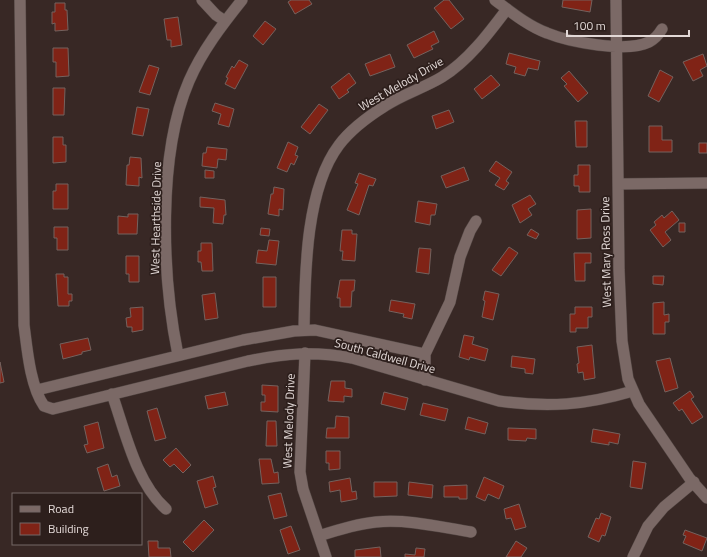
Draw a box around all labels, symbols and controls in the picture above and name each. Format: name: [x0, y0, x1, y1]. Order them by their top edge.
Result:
scale bar: [567, 12, 689, 38]
text: 100 m: [573, 16, 606, 35]
street label: West Melody Drive: [355, 52, 447, 116]
street label: West Hearthside Drive: [145, 161, 166, 275]
street label: West Mary Ross Drive: [595, 196, 616, 308]
street label: South Caldwell Drive: [333, 333, 438, 378]
street label: West Melody Drive: [277, 373, 300, 469]
legend: [12, 493, 142, 545]
text: Road: [48, 499, 74, 518]
text: Building: [48, 519, 89, 538]

